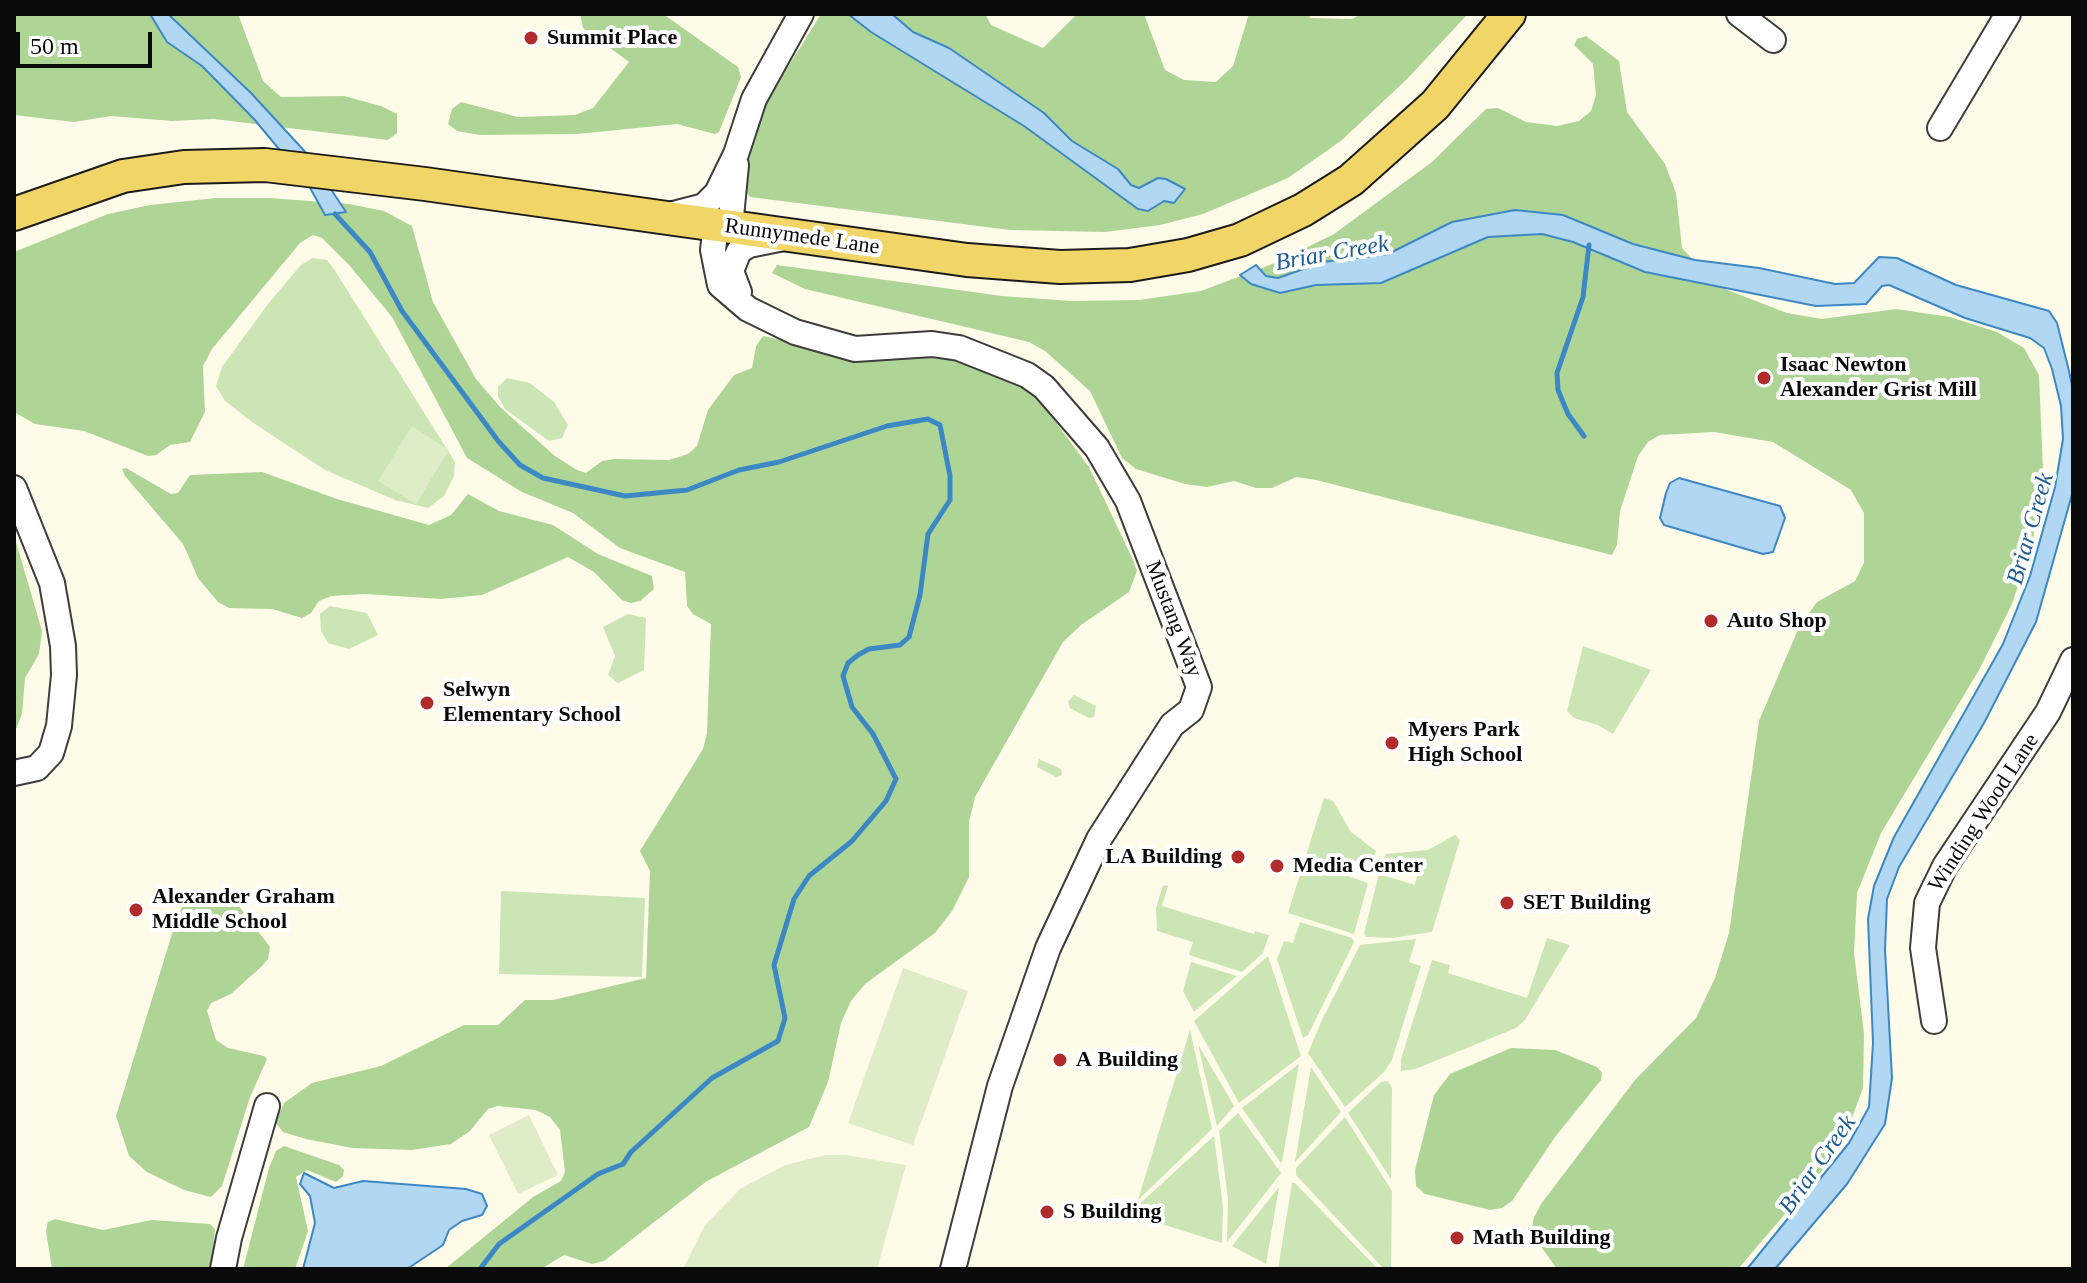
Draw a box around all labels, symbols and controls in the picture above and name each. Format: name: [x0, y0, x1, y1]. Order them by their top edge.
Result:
scale bar: [20, 16, 156, 66]
place label: Summit Place: [547, 25, 677, 51]
marker: Summit Place: [522, 29, 540, 47]
text: 50 m: [30, 33, 79, 59]
street label: Runnymede Lane: [723, 213, 881, 261]
water label: Briar Creek: [1273, 230, 1391, 278]
place label: Isaac Newton Alexander Grist Mill: [1780, 352, 1977, 404]
marker: Isaac Newton Alexander Grist Mill: [1755, 369, 1773, 387]
water label: Briar Creek: [2001, 470, 2061, 588]
street label: Mustang Way: [1139, 557, 1207, 681]
place label: Auto Shop: [1727, 608, 1827, 634]
marker: Auto Shop: [1702, 612, 1720, 630]
place label: Selwyn Elementary School: [443, 677, 621, 728]
marker: Selwyn Elementary School: [418, 694, 436, 712]
place label: Myers Park High School: [1408, 717, 1522, 768]
street label: Winding Wood Lane: [1923, 729, 2045, 897]
marker: Myers Park High School: [1383, 734, 1401, 752]
place label: LA Building: [1105, 844, 1222, 870]
marker: LA Building: [1229, 848, 1247, 866]
place label: Media Center: [1293, 853, 1423, 879]
marker: Media Center: [1268, 857, 1286, 875]
place label: Alexander Graham Middle School: [152, 884, 335, 936]
place label: SET Building: [1523, 890, 1651, 916]
marker: SET Building: [1498, 894, 1516, 912]
marker: Alexander Graham Middle School: [127, 901, 145, 919]
place label: A Building: [1076, 1047, 1178, 1073]
marker: A Building: [1051, 1051, 1069, 1069]
water label: Briar Creek: [1773, 1110, 1863, 1220]
place label: S Building: [1063, 1199, 1161, 1225]
marker: S Building: [1038, 1203, 1056, 1221]
place label: Math Building: [1473, 1225, 1611, 1251]
marker: Math Building: [1448, 1229, 1466, 1247]

